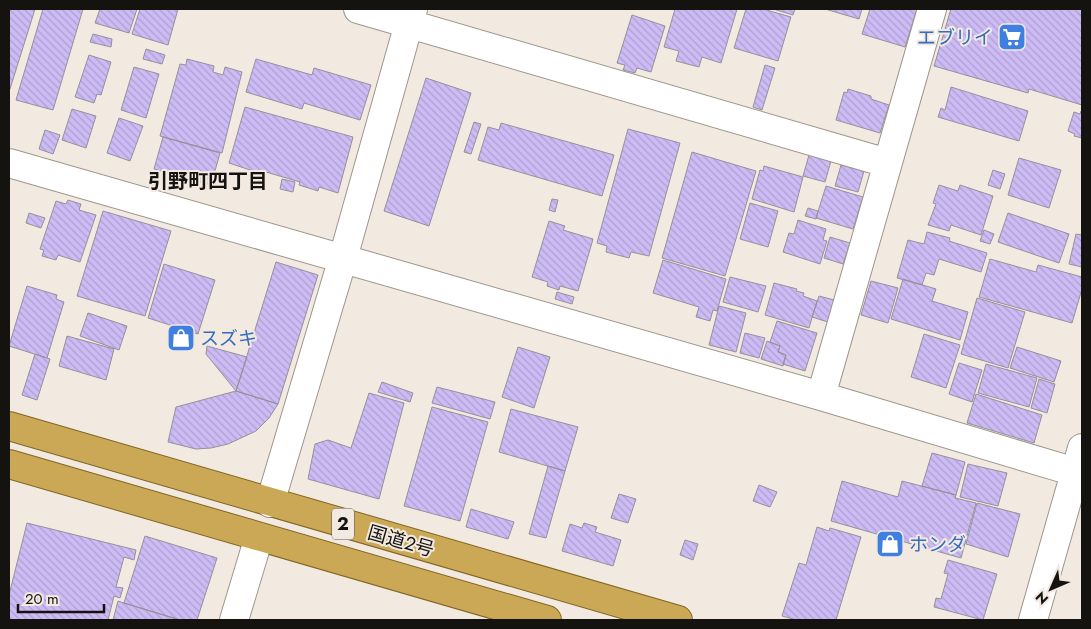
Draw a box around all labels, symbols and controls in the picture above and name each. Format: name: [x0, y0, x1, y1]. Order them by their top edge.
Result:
supermarket icon: エブリイ: [997, 22, 1027, 52]
place label: エブリイ: [917, 24, 993, 51]
district label: 引野町四丁目: [148, 167, 268, 196]
shop icon: スズキ: [166, 323, 196, 353]
place label: スズキ: [200, 325, 257, 352]
road number: 2: [332, 508, 354, 540]
street label: 国道2号: [365, 519, 437, 563]
shop icon: ホンダ: [875, 529, 905, 559]
place label: ホンダ: [909, 531, 966, 558]
north arrow: [1026, 564, 1076, 614]
scale bar: [18, 582, 104, 614]
text: N: [1031, 587, 1053, 609]
text: 20 m: [25, 588, 59, 610]

